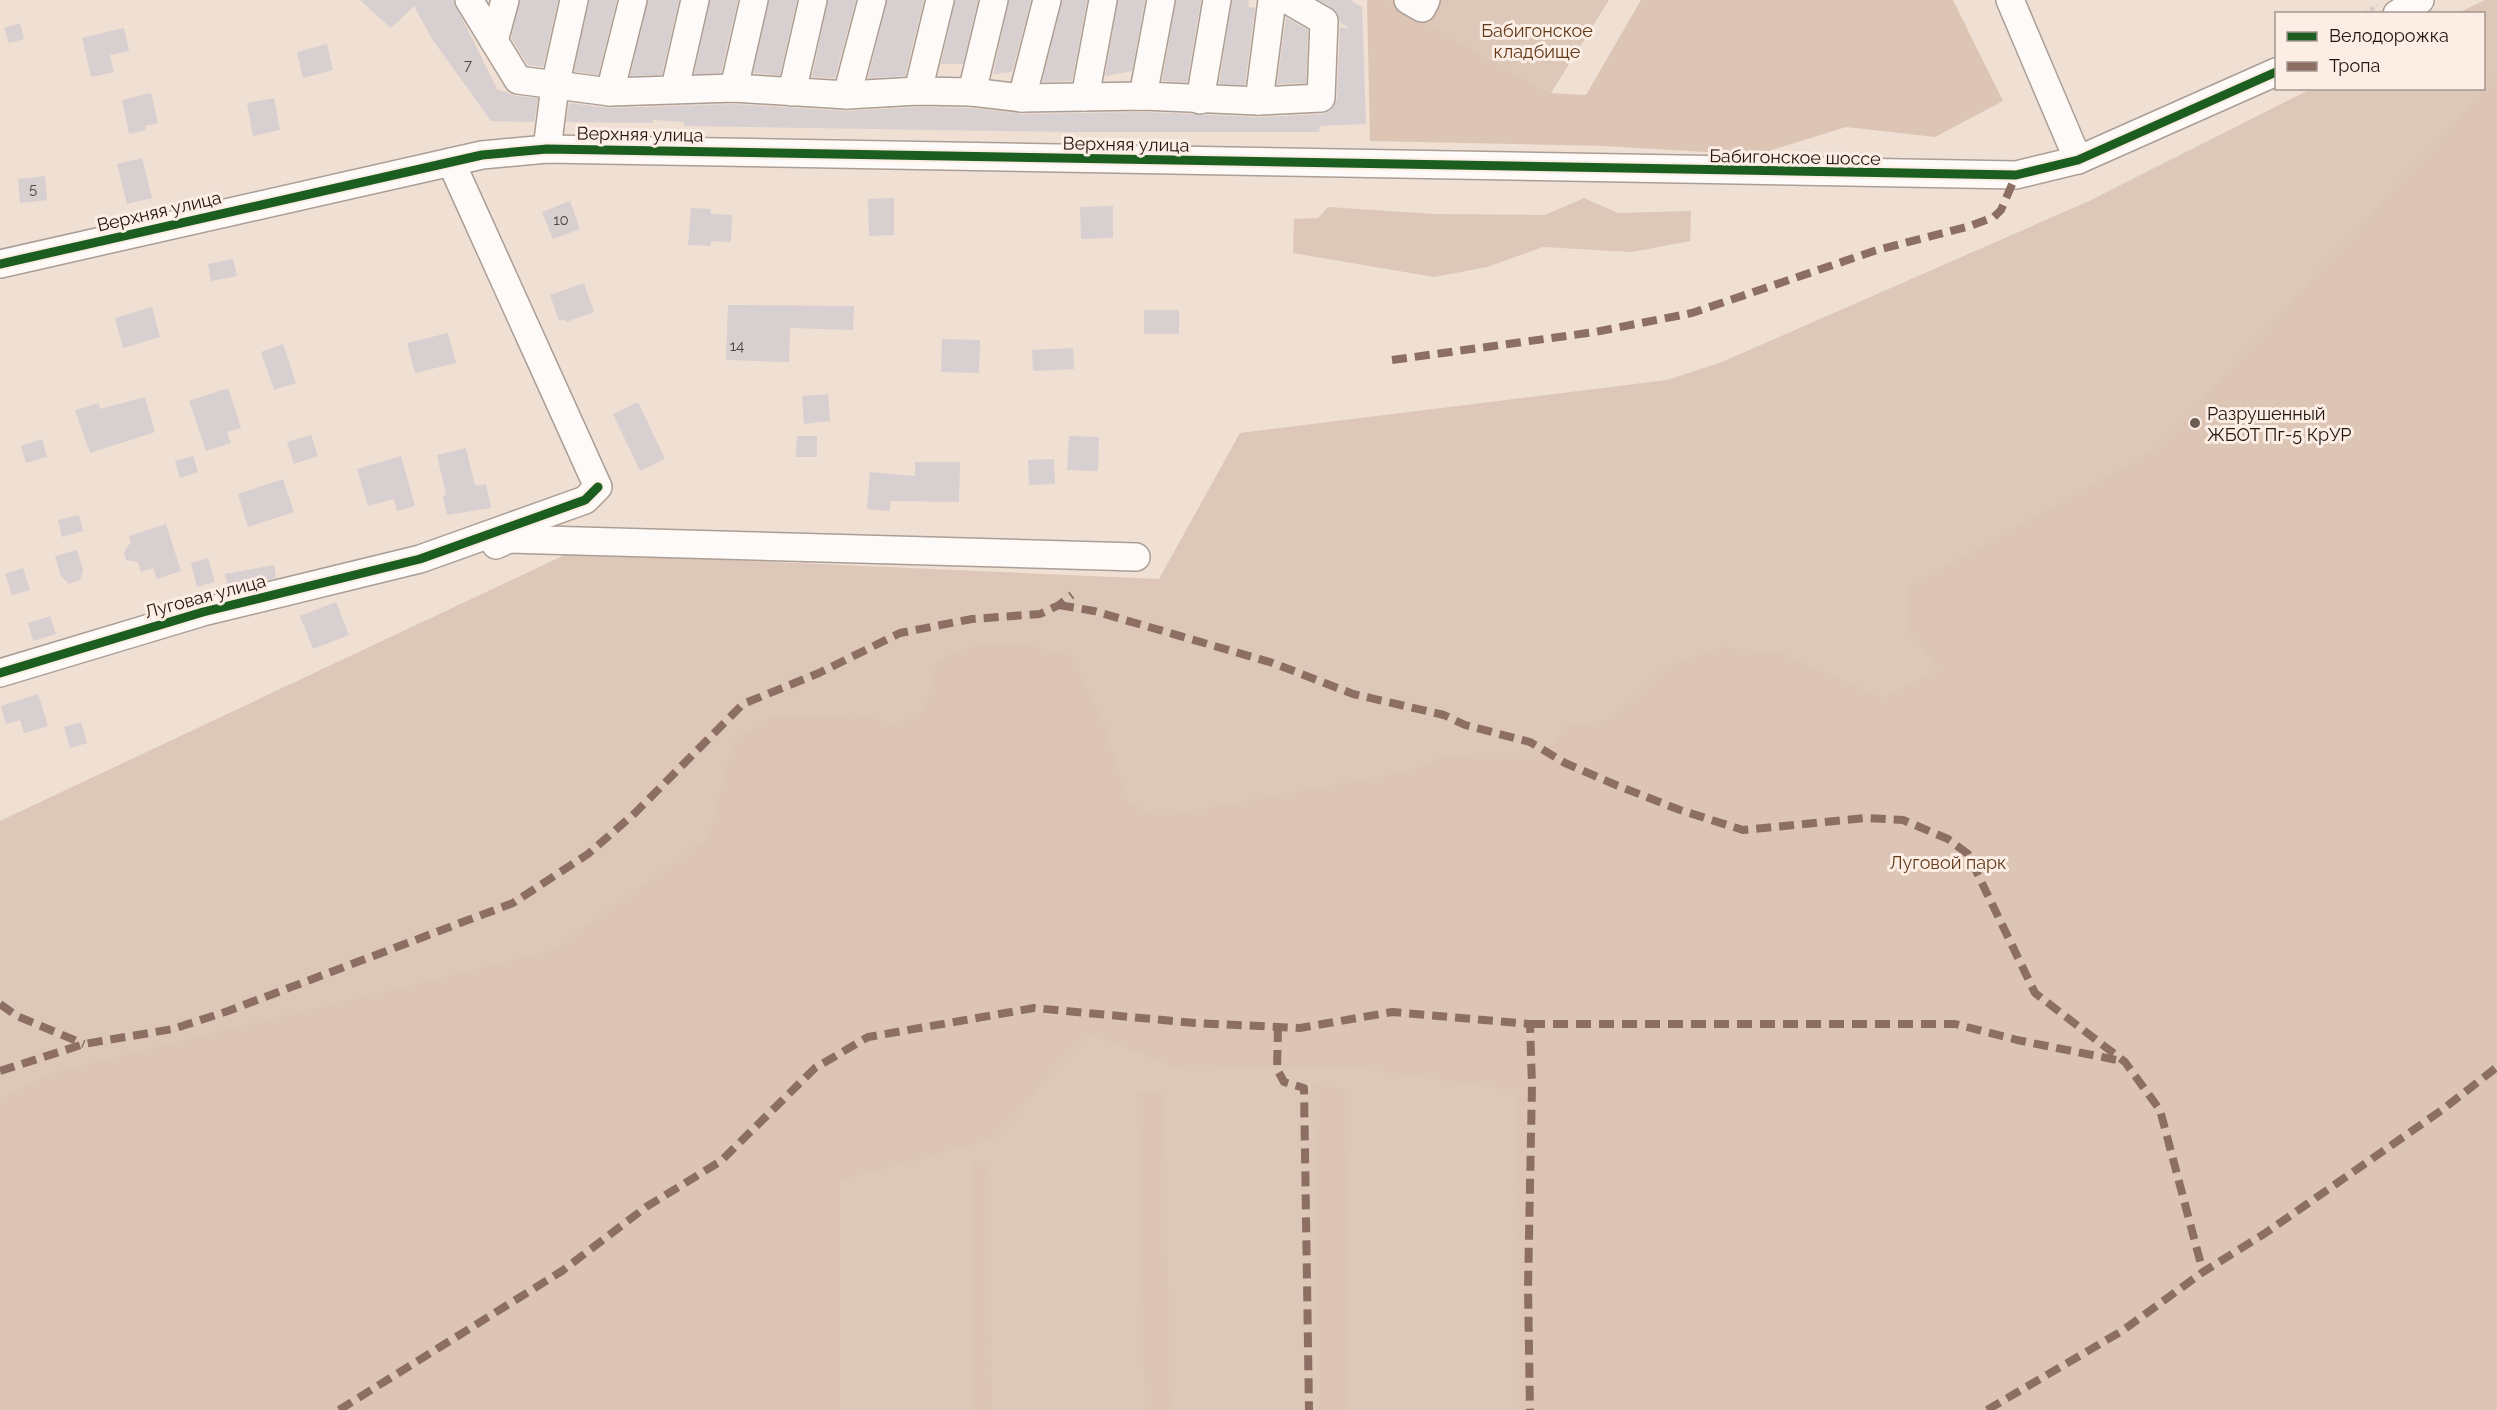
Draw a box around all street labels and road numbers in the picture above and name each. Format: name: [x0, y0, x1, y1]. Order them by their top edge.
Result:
street label: Верхняя улица: [576, 122, 704, 146]
street label: Верхняя улица: [1062, 132, 1190, 156]
street label: Бабигонское шоссе: [1709, 145, 1881, 169]
street label: Верхняя улица: [95, 186, 223, 236]
street label: Луговая улица: [142, 570, 268, 622]

